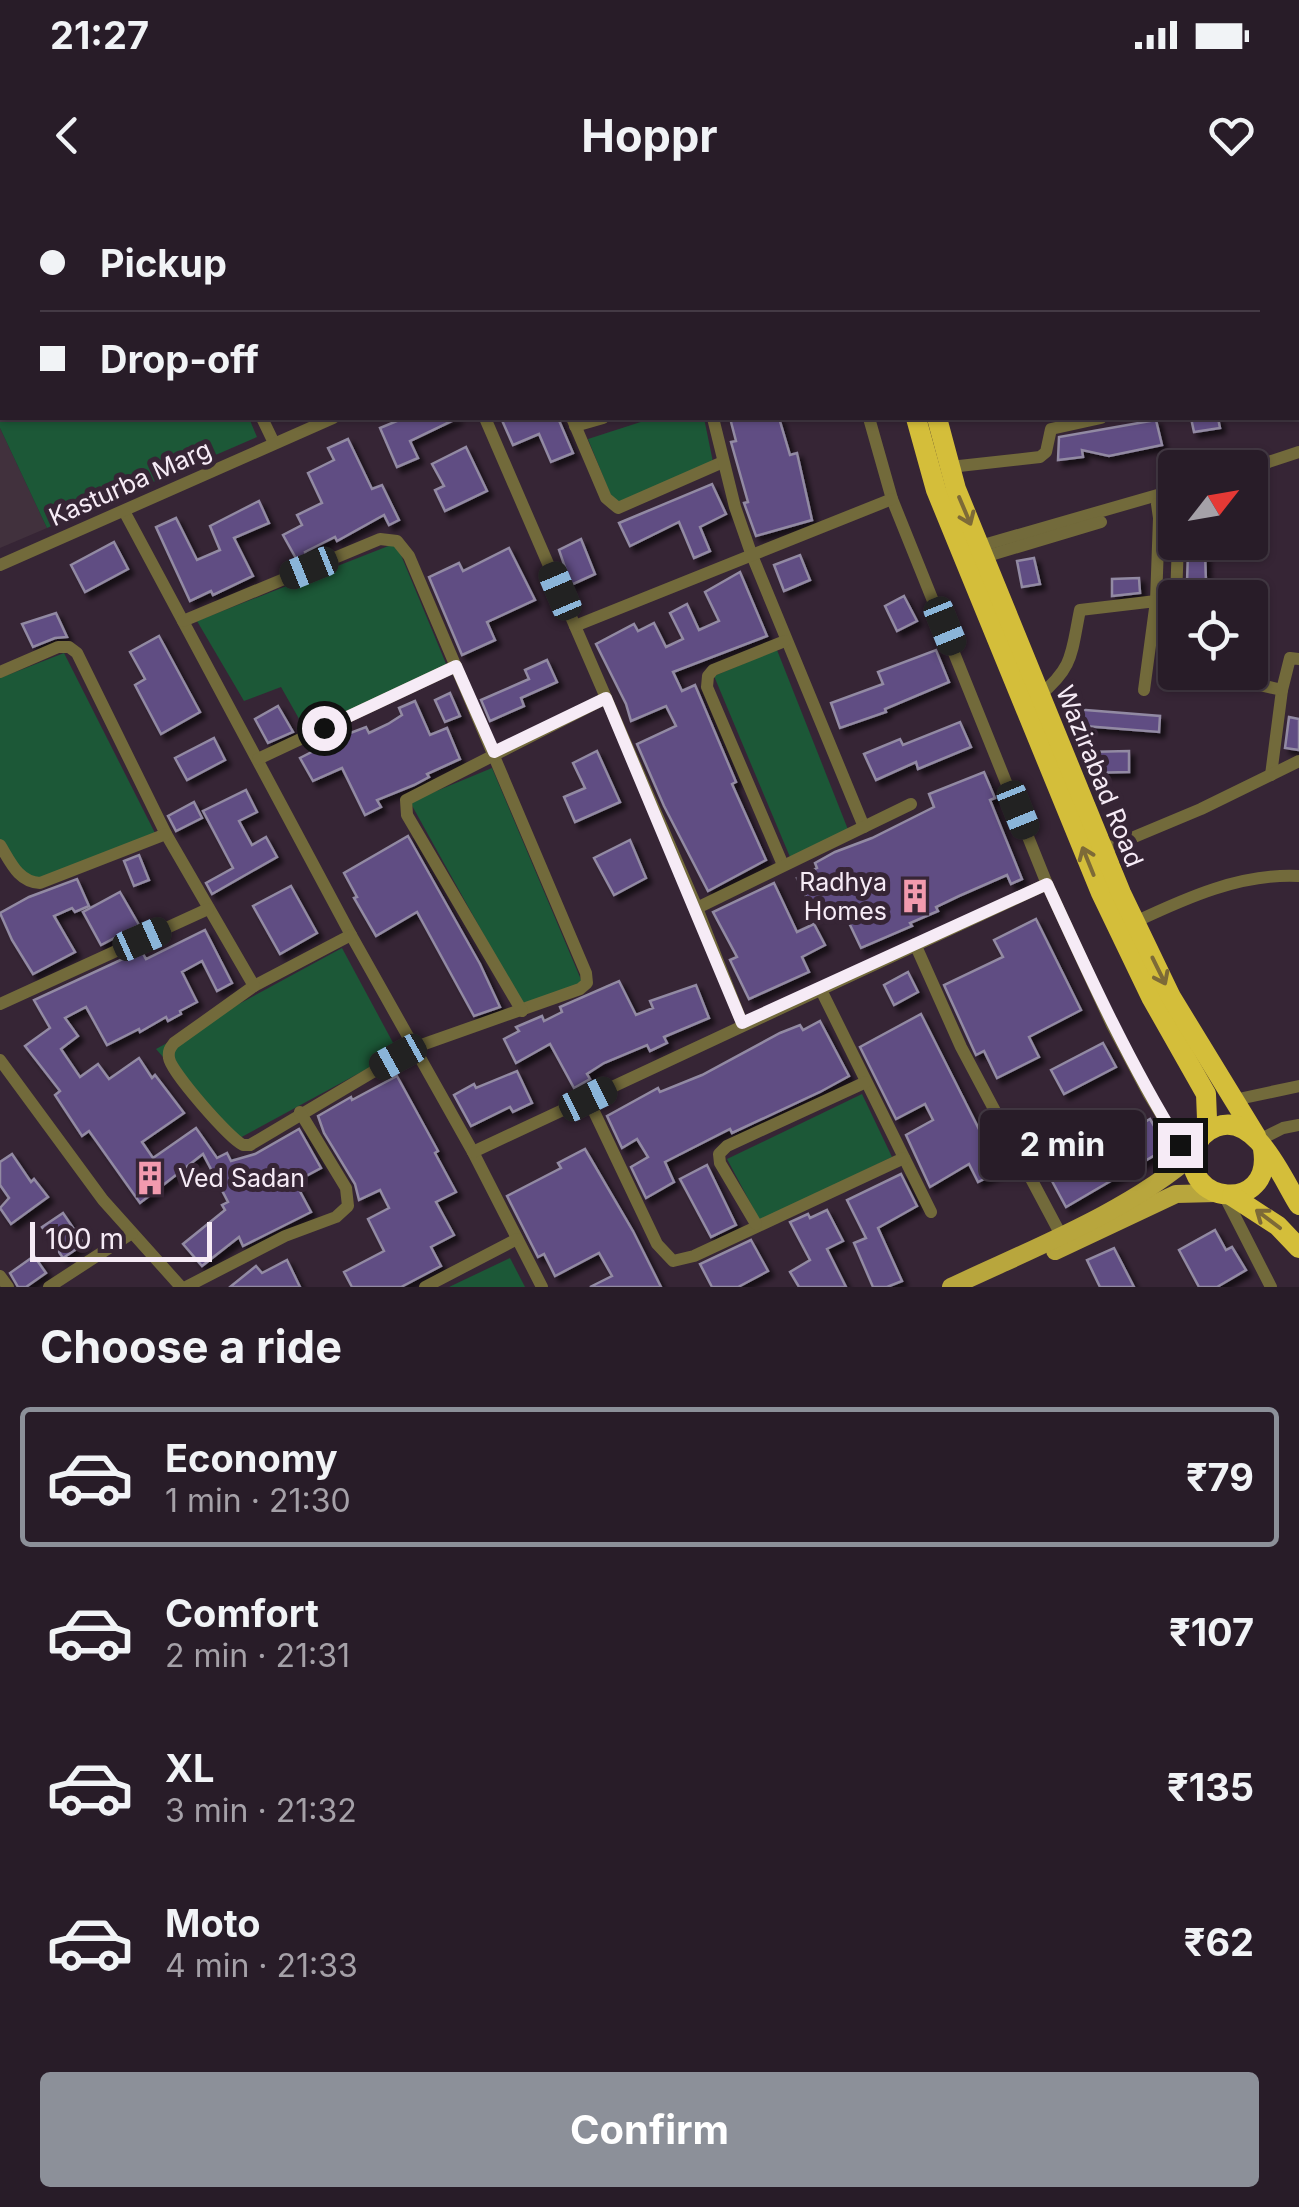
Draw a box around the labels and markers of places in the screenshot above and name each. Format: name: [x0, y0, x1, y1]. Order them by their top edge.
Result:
place label: Radhya Homes: [799, 867, 887, 926]
building icon: Radhya Homes: [896, 877, 934, 915]
building icon: Ved Sadan: [131, 1159, 169, 1197]
place label: Ved Sadan: [178, 1163, 305, 1193]

